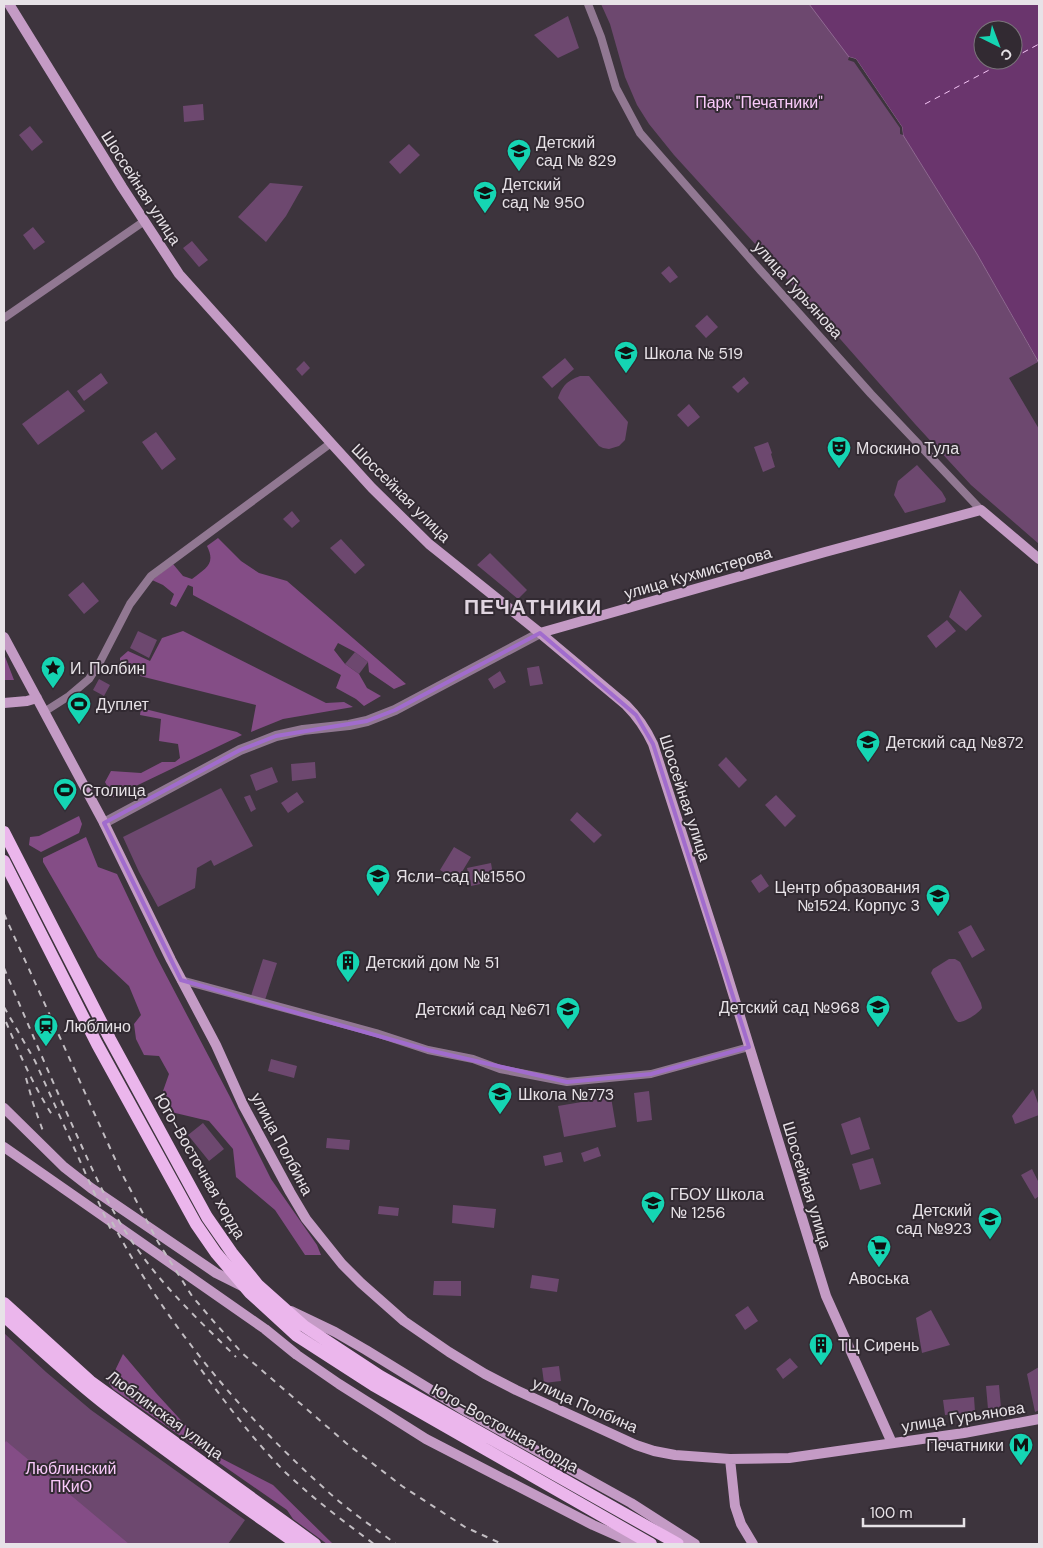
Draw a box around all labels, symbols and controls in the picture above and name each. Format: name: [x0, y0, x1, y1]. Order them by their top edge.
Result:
north arrow: [973, 20, 1023, 70]
text: С: [997, 45, 1016, 65]
park label: Парк "Печатники": [695, 92, 823, 113]
street label: Шоссейная улица: [96, 127, 186, 249]
place label: Детский сад № 829: [536, 132, 616, 171]
school or university icon: Детский сад № 829: [506, 138, 532, 172]
place label: Детский сад № 950: [502, 174, 585, 213]
school or university icon: Детский сад № 950: [472, 180, 498, 214]
street label: улица Гурьянова: [749, 237, 848, 343]
school or university icon: Школа № 519: [613, 340, 639, 374]
place label: Школа № 519: [644, 343, 743, 364]
theatre icon: Москино Тула: [826, 435, 852, 469]
place label: Москино Тула: [856, 438, 959, 459]
street label: Шоссейная улица: [347, 439, 455, 547]
street label: улица Кухмистерова: [622, 542, 774, 604]
district label: ПЕЧАТНИКИ: [464, 593, 602, 621]
place icon: И. Полбин: [40, 655, 66, 689]
place label: И. Полбин: [70, 658, 145, 679]
sports icon: Дуплет: [66, 691, 92, 725]
place label: Дуплет: [96, 694, 150, 715]
school or university icon: Детский сад №872: [855, 729, 881, 763]
street label: Шоссейная улица: [655, 732, 715, 864]
place label: Детский сад №872: [886, 732, 1024, 753]
sports icon: Столица: [52, 777, 78, 811]
place label: Столица: [82, 780, 146, 801]
school or university icon: Ясли-сад №1550: [365, 863, 391, 897]
place label: Ясли-сад №1550: [396, 866, 526, 887]
place label: Центр образования №1524. Корпус 3: [775, 877, 920, 916]
school or university icon: Центр образования №1524. Корпус 3: [925, 883, 951, 917]
building icon: Детский дом № 51: [335, 949, 361, 983]
place label: Детский дом № 51: [366, 952, 499, 973]
school or university icon: Детский сад №968: [865, 994, 891, 1028]
school or university icon: Детский сад №671: [555, 996, 581, 1030]
place label: Детский сад №968: [719, 997, 860, 1018]
place label: Детский сад №671: [416, 999, 550, 1020]
station icon: Люблино: [33, 1013, 59, 1047]
place label: Люблино: [64, 1016, 131, 1037]
school or university icon: Школа №773: [487, 1081, 513, 1115]
place label: Школа №773: [518, 1084, 614, 1105]
street label: Юго-Восточная хорда: [150, 1089, 250, 1243]
street label: улица Полбина: [246, 1089, 318, 1199]
street label: Шоссейная улица: [778, 1119, 836, 1251]
place label: ГБОУ Школа № 1256: [670, 1184, 764, 1223]
school or university icon: ГБОУ Школа № 1256: [640, 1190, 666, 1224]
place label: Детский сад №923: [896, 1200, 972, 1239]
school or university icon: Детский сад №923: [977, 1206, 1003, 1240]
supermarket icon: Авоська: [866, 1234, 892, 1268]
place label: Авоська: [849, 1268, 909, 1289]
building icon: ТЦ Сирень: [808, 1332, 834, 1366]
place label: ТЦ Сирень: [838, 1335, 919, 1356]
street label: Люблинская улица: [103, 1366, 228, 1464]
street label: улица Полбина: [529, 1372, 641, 1438]
street label: Юго-Восточная хорда: [428, 1379, 582, 1477]
street label: улица Гурьянова: [900, 1397, 1026, 1437]
metro station icon: Печатники: [1008, 1432, 1034, 1466]
place label: Печатники: [926, 1435, 1004, 1456]
park label: Люблинский ПКиО: [26, 1458, 116, 1497]
scale bar: [863, 1496, 964, 1528]
text: 100 m: [870, 1503, 913, 1523]

